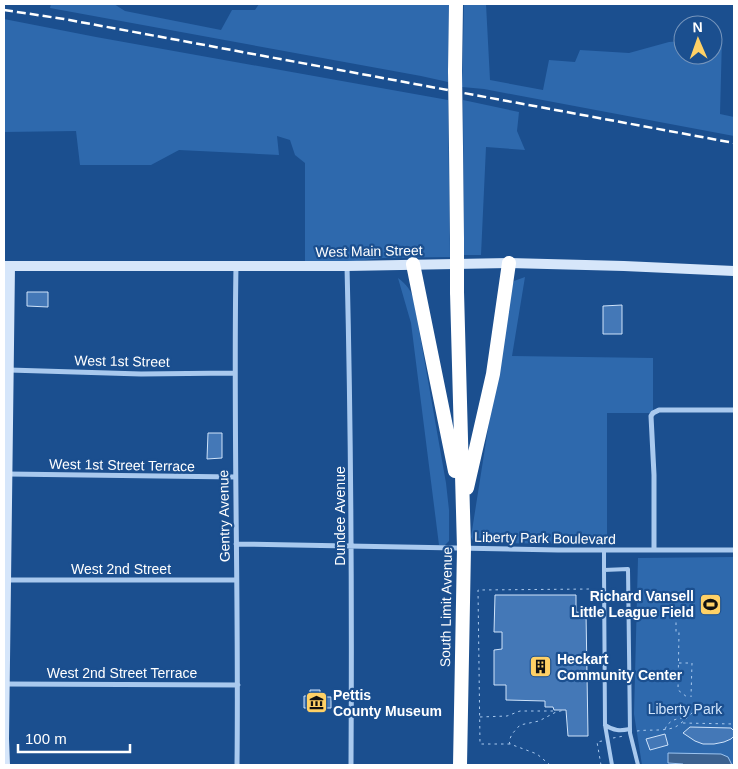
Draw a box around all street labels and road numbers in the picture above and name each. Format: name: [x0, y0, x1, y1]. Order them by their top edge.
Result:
street label: West Main Street: [315, 242, 423, 260]
street label: West 1st Street: [74, 352, 170, 370]
street label: West 1st Street Terrace: [49, 456, 195, 474]
street label: Dundee Avenue: [332, 466, 348, 566]
street label: Gentry Avenue: [215, 469, 233, 562]
street label: Liberty Park Boulevard: [474, 529, 616, 547]
street label: South Limit Avenue: [437, 546, 455, 667]
street label: West 2nd Street: [71, 561, 171, 577]
street label: West 2nd Street Terrace: [47, 665, 197, 681]

